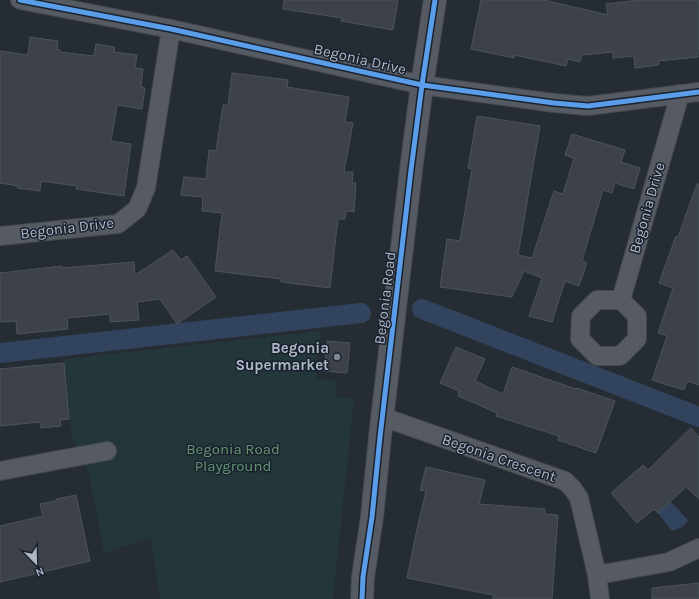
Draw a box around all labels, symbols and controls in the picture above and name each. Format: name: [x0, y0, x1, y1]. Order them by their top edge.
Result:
street label: Begonia Drive: [312, 40, 408, 78]
street label: Begonia Drive: [625, 160, 669, 256]
street label: Begonia Drive: [19, 213, 115, 243]
street label: Begonia Road: [370, 250, 400, 346]
place label: Begonia Supermarket: [235, 339, 329, 374]
marker: Begonia Supermarket: [332, 352, 342, 362]
street label: Begonia Crescent: [440, 430, 559, 486]
park label: Begonia Road Playground: [186, 440, 280, 475]
north arrow: [16, 543, 56, 583]
text: N: [34, 564, 46, 579]

